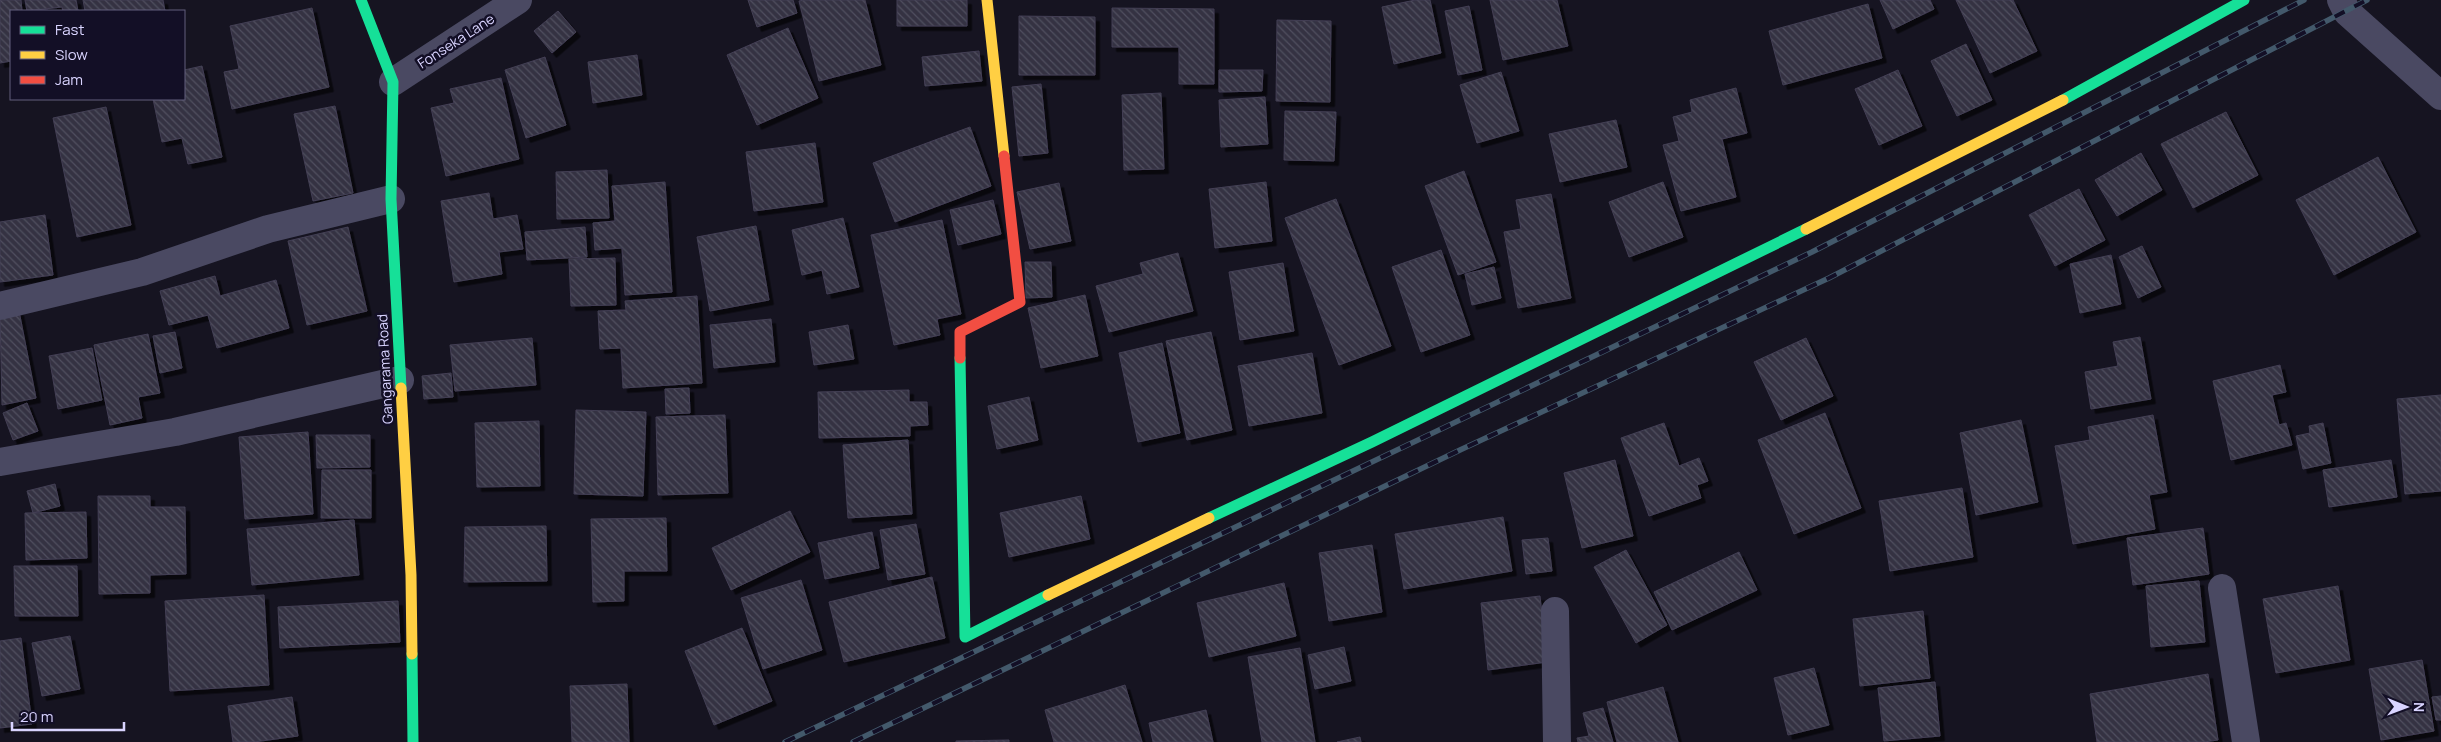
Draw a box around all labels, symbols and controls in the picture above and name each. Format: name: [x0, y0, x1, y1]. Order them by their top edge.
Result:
street label: Fonseka Lane: [414, 9, 498, 72]
legend: [10, 10, 185, 100]
text: Fast: [55, 19, 84, 40]
text: Slow: [55, 44, 88, 65]
text: Jam: [55, 69, 83, 90]
street label: Gangarama Road: [372, 314, 397, 425]
north arrow: [2381, 682, 2431, 732]
scale bar: [12, 700, 125, 732]
text: N: [2410, 702, 2429, 712]
text: 20 m: [20, 706, 53, 727]

